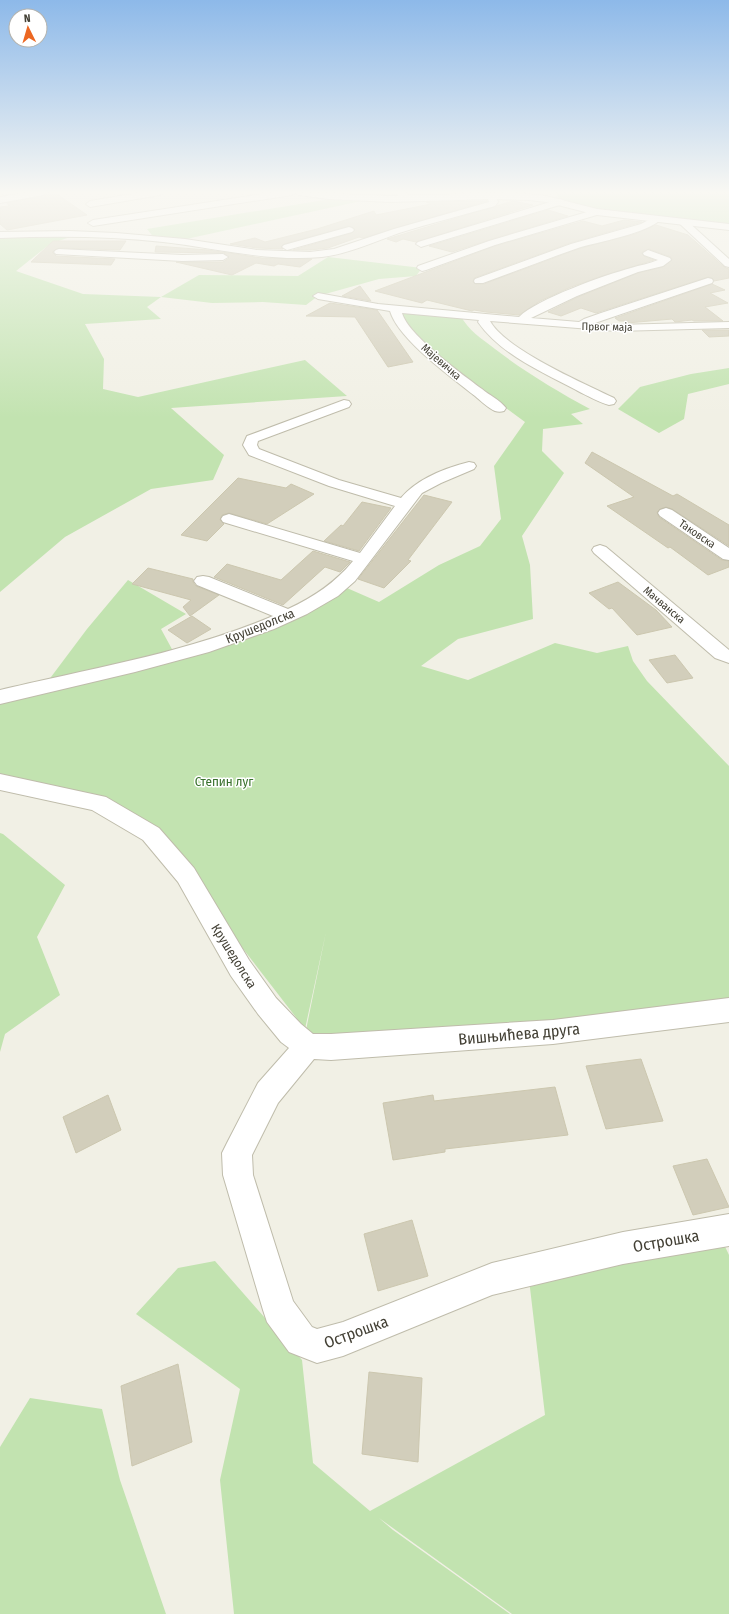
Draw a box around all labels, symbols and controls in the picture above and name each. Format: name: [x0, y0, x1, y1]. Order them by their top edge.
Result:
north arrow: [8, 8, 48, 48]
text: N: [23, 12, 31, 25]
street label: Првог маја: [582, 320, 632, 334]
street label: Мајевичка: [418, 341, 464, 383]
street label: Таковска: [676, 517, 718, 551]
street label: Мачванска: [641, 584, 687, 626]
street label: Крушедолска: [223, 605, 297, 647]
park label: Степин луг: [195, 774, 253, 789]
street label: Крушедолска: [208, 921, 260, 991]
street label: Вишњићева друга: [457, 1019, 581, 1049]
street label: Острошка: [631, 1226, 701, 1256]
street label: Острошка: [321, 1312, 391, 1352]

